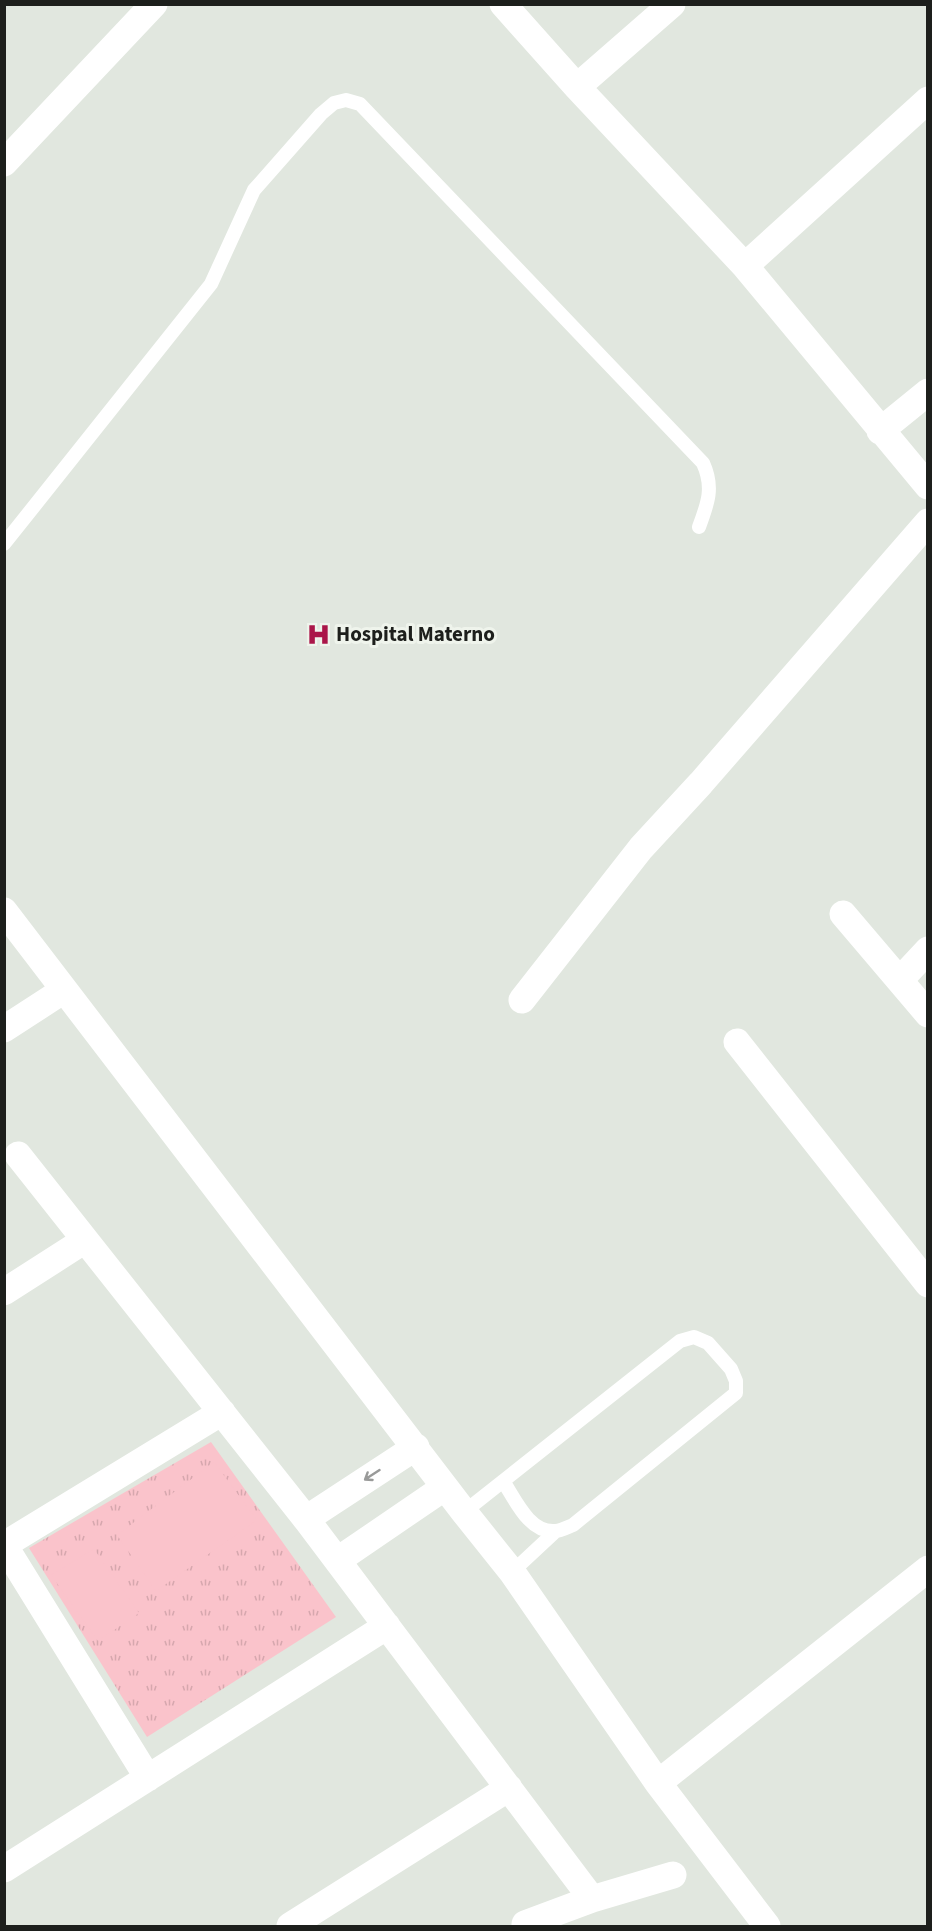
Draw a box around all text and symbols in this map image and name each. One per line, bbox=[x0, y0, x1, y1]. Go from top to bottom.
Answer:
place label: Hospital Materno bbox=[336, 619, 495, 649]
hospital icon: Hospital Materno bbox=[305, 621, 331, 647]
one-way arrow bbox=[364, 1470, 381, 1482]

